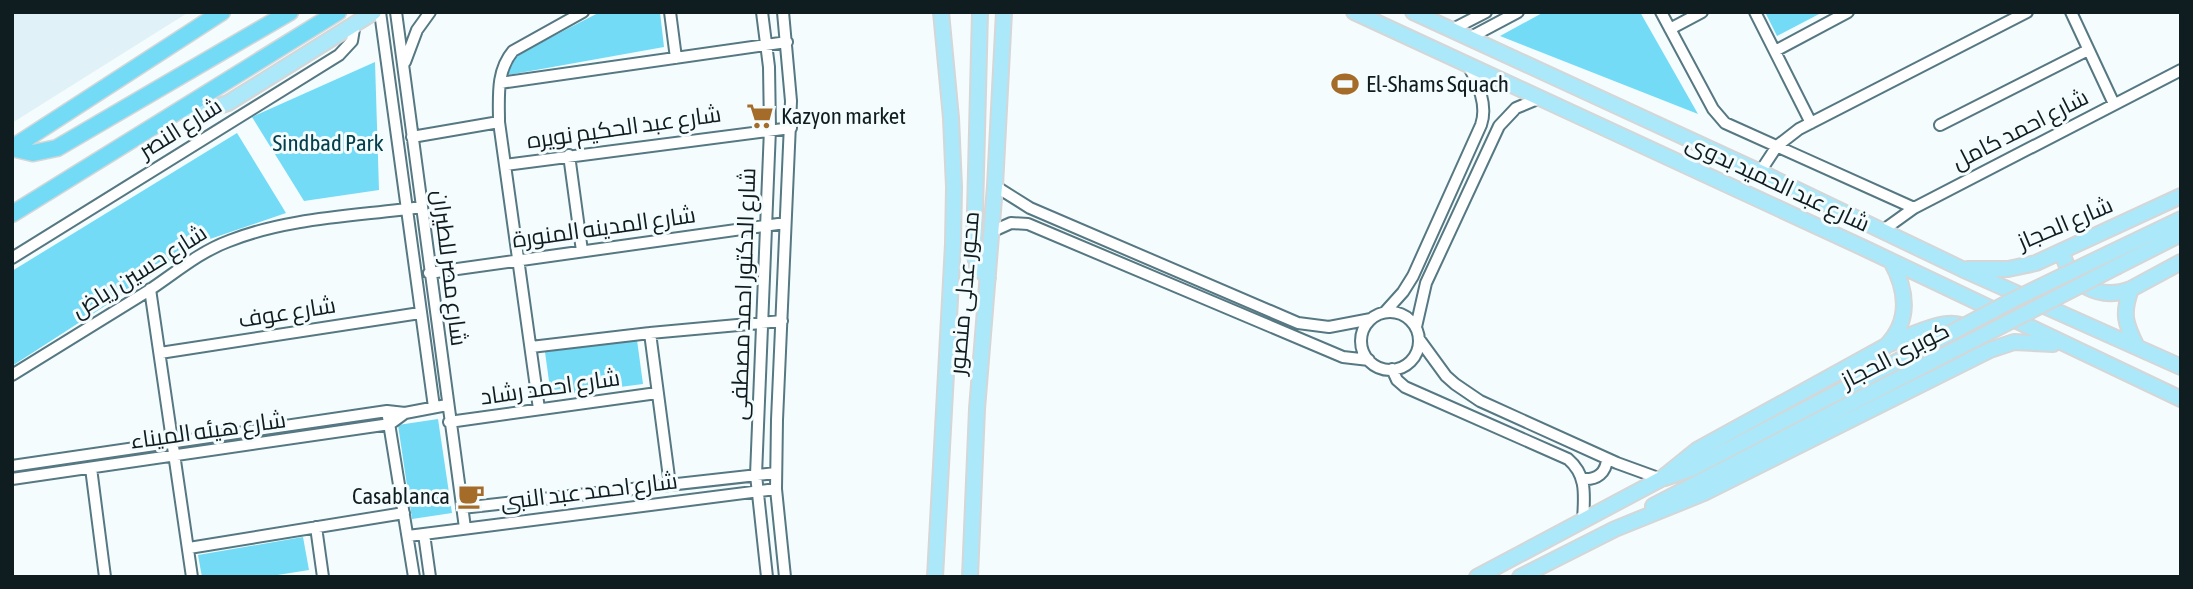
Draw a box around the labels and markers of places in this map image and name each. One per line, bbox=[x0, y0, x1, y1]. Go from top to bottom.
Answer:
sports icon: El-Shams Squach bbox=[1330, 69, 1360, 99]
place label: El-Shams Squach bbox=[1366, 71, 1509, 97]
supermarket icon: Kazyon market bbox=[745, 101, 775, 131]
place label: Kazyon market bbox=[781, 103, 906, 129]
cafe icon: Casablanca bbox=[456, 481, 486, 511]
place label: Casablanca bbox=[352, 483, 450, 509]

